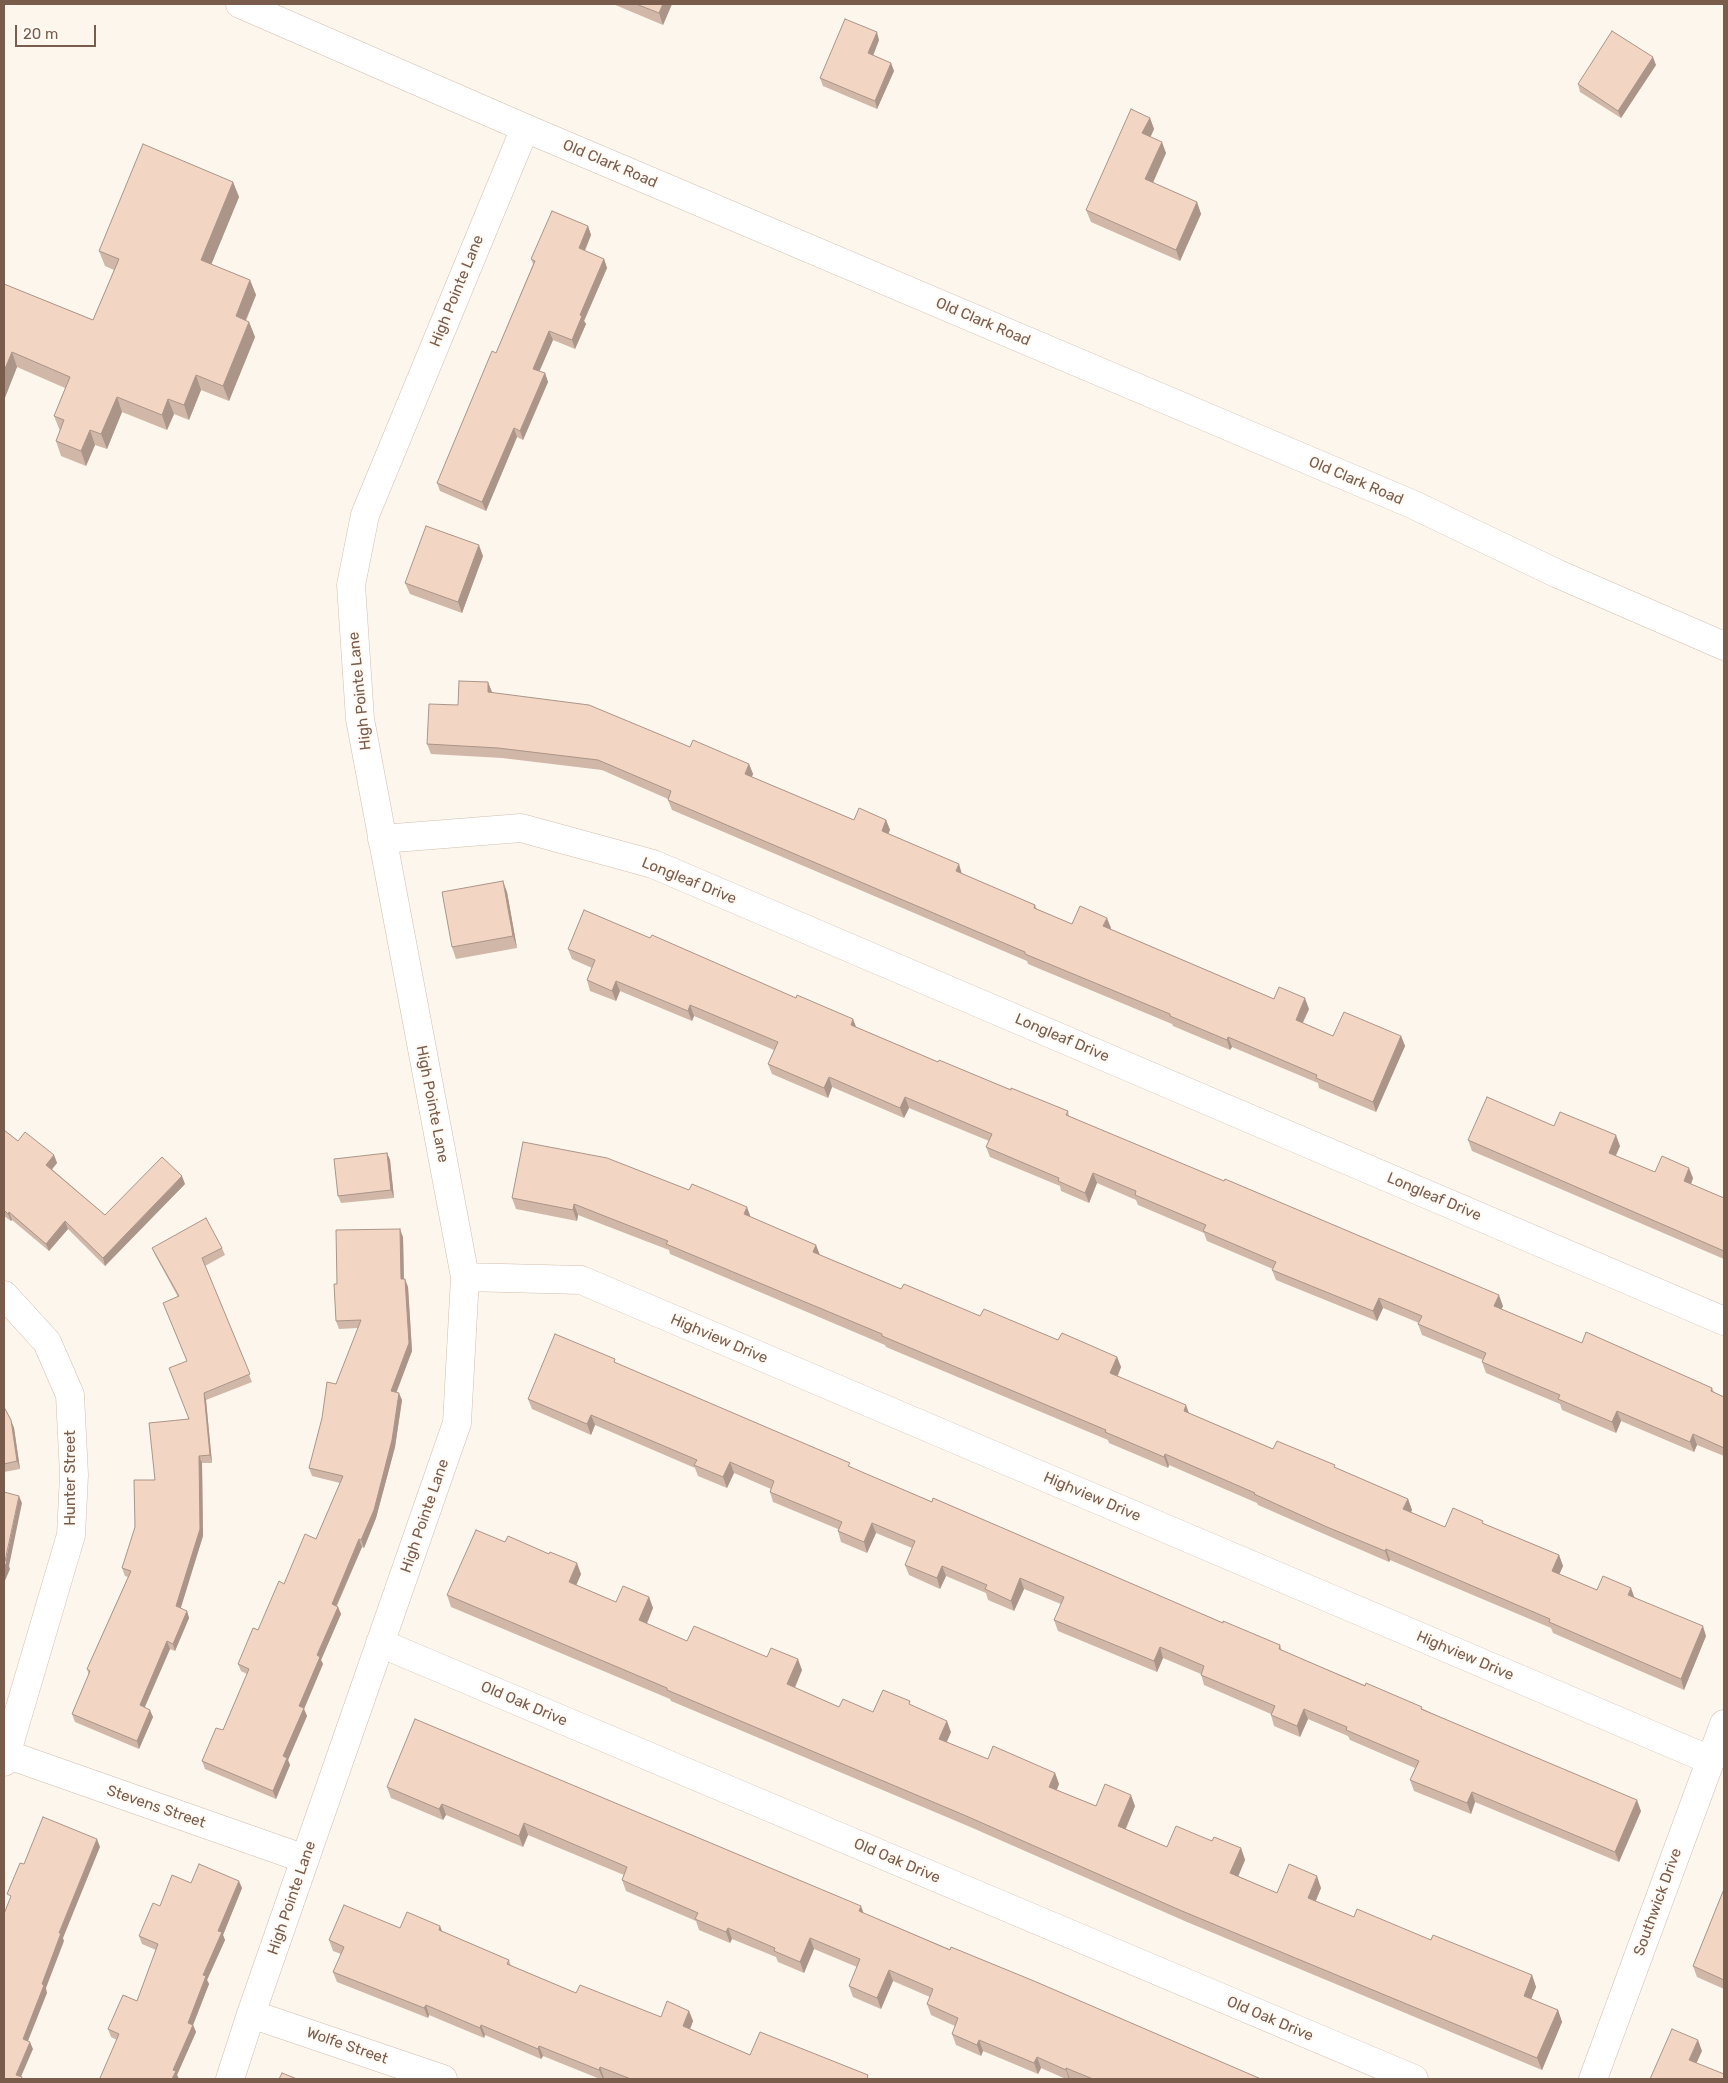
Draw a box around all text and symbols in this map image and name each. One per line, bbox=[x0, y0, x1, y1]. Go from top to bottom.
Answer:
scale bar bbox=[18, 15, 99, 47]
text: 20 m bbox=[23, 25, 58, 43]
street label: Old Clark Road bbox=[560, 136, 660, 192]
street label: High Pointe Lane bbox=[426, 232, 488, 350]
street label: Old Clark Road bbox=[933, 294, 1033, 350]
street label: Old Clark Road bbox=[1306, 453, 1406, 509]
street label: High Pointe Lane bbox=[345, 631, 375, 751]
street label: Longleaf Drive bbox=[639, 854, 739, 908]
street label: Longleaf Drive bbox=[1012, 1010, 1112, 1066]
street label: High Pointe Lane bbox=[412, 1044, 452, 1164]
street label: Longleaf Drive bbox=[1384, 1169, 1484, 1225]
street label: Highview Drive bbox=[668, 1310, 770, 1368]
street label: Hunter Street bbox=[62, 1430, 80, 1526]
street label: High Pointe Lane bbox=[397, 1457, 453, 1575]
street label: Highview Drive bbox=[1041, 1468, 1143, 1526]
street label: Highview Drive bbox=[1414, 1627, 1516, 1685]
street label: Old Oak Drive bbox=[478, 1678, 570, 1730]
street label: Stevens Street bbox=[104, 1782, 208, 1832]
street label: Old Oak Drive bbox=[851, 1835, 943, 1887]
street label: High Pointe Lane bbox=[264, 1839, 320, 1957]
street label: Southwick Drive bbox=[1630, 1846, 1686, 1958]
street label: Old Oak Drive bbox=[1224, 1993, 1316, 2045]
street label: Wolfe Street bbox=[304, 2024, 390, 2068]

